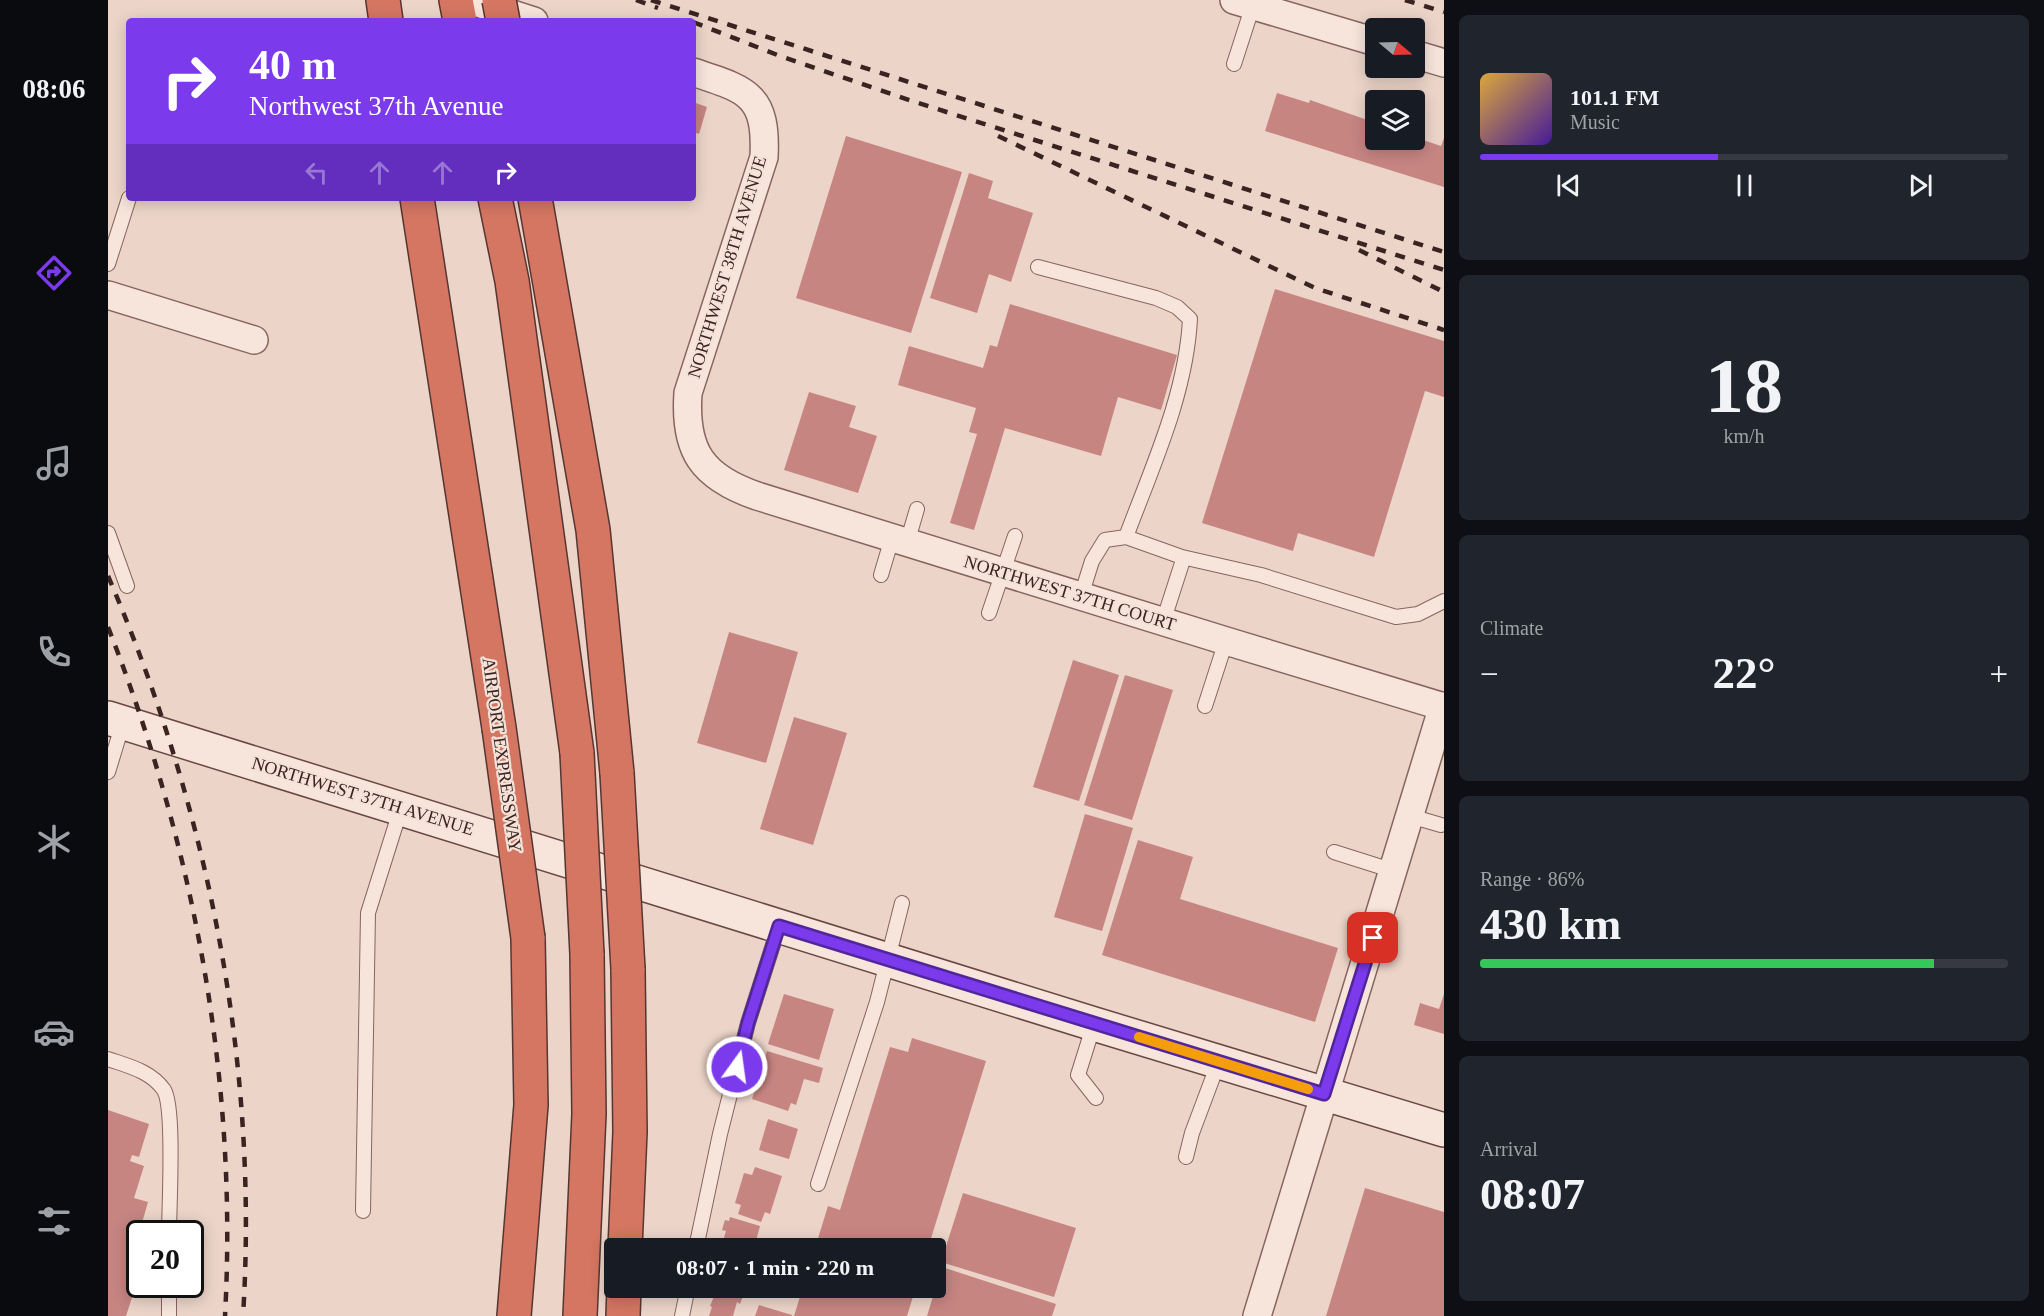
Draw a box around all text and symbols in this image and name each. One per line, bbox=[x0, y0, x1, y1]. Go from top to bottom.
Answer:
north arrow bbox=[1365, 18, 1425, 78]
map controls bbox=[1365, 18, 1425, 150]
icon: right bbox=[150, 42, 228, 120]
text: 40 m bbox=[249, 42, 337, 88]
text: 08:06 bbox=[23, 74, 86, 104]
text: 101.1 FM bbox=[1570, 85, 1659, 110]
button: layers bbox=[1365, 90, 1425, 150]
text: Northwest 37th Avenue bbox=[249, 91, 503, 121]
text: Music bbox=[1570, 111, 1620, 133]
street label: NORTHWEST 38TH AVENUE bbox=[684, 153, 770, 380]
icon: left bbox=[300, 156, 333, 189]
icon: ahead bbox=[363, 156, 396, 189]
icon: ahead bbox=[426, 156, 459, 189]
icon: right bbox=[489, 156, 522, 189]
icon: previous bbox=[1552, 169, 1585, 202]
icon: pause bbox=[1728, 169, 1761, 202]
icon: next bbox=[1904, 169, 1937, 202]
icon: directions bbox=[33, 252, 75, 294]
text: 18 bbox=[1705, 342, 1783, 429]
text: km/h bbox=[1723, 425, 1765, 447]
icon: music bbox=[33, 442, 75, 484]
street label: NORTHWEST 37TH COURT bbox=[962, 551, 1178, 635]
text: Climate bbox=[1480, 617, 1543, 639]
icon: phone bbox=[33, 631, 75, 673]
text: 22° bbox=[1713, 648, 1776, 698]
street label: AIRPORT EXPRESSWAY bbox=[478, 656, 526, 854]
text: − bbox=[1480, 656, 1499, 692]
text: + bbox=[1989, 656, 2008, 692]
street label: NORTHWEST 37TH AVENUE bbox=[250, 753, 477, 839]
icon: climate bbox=[33, 821, 75, 863]
text: Range · 86% bbox=[1480, 868, 1584, 890]
text: 430 km bbox=[1480, 899, 1621, 949]
pin bbox=[1347, 912, 1398, 963]
icon: arrive bbox=[1356, 921, 1389, 954]
icon: car bbox=[33, 1011, 75, 1053]
position arrow bbox=[705, 1035, 769, 1099]
text: Arrival bbox=[1480, 1138, 1538, 1160]
text: 08:07 bbox=[1480, 1169, 1585, 1219]
icon: filters bbox=[33, 1200, 75, 1242]
speed limit sign: 20 bbox=[126, 1220, 204, 1298]
text: 08:07 · 1 min · 220 m bbox=[676, 1255, 874, 1280]

